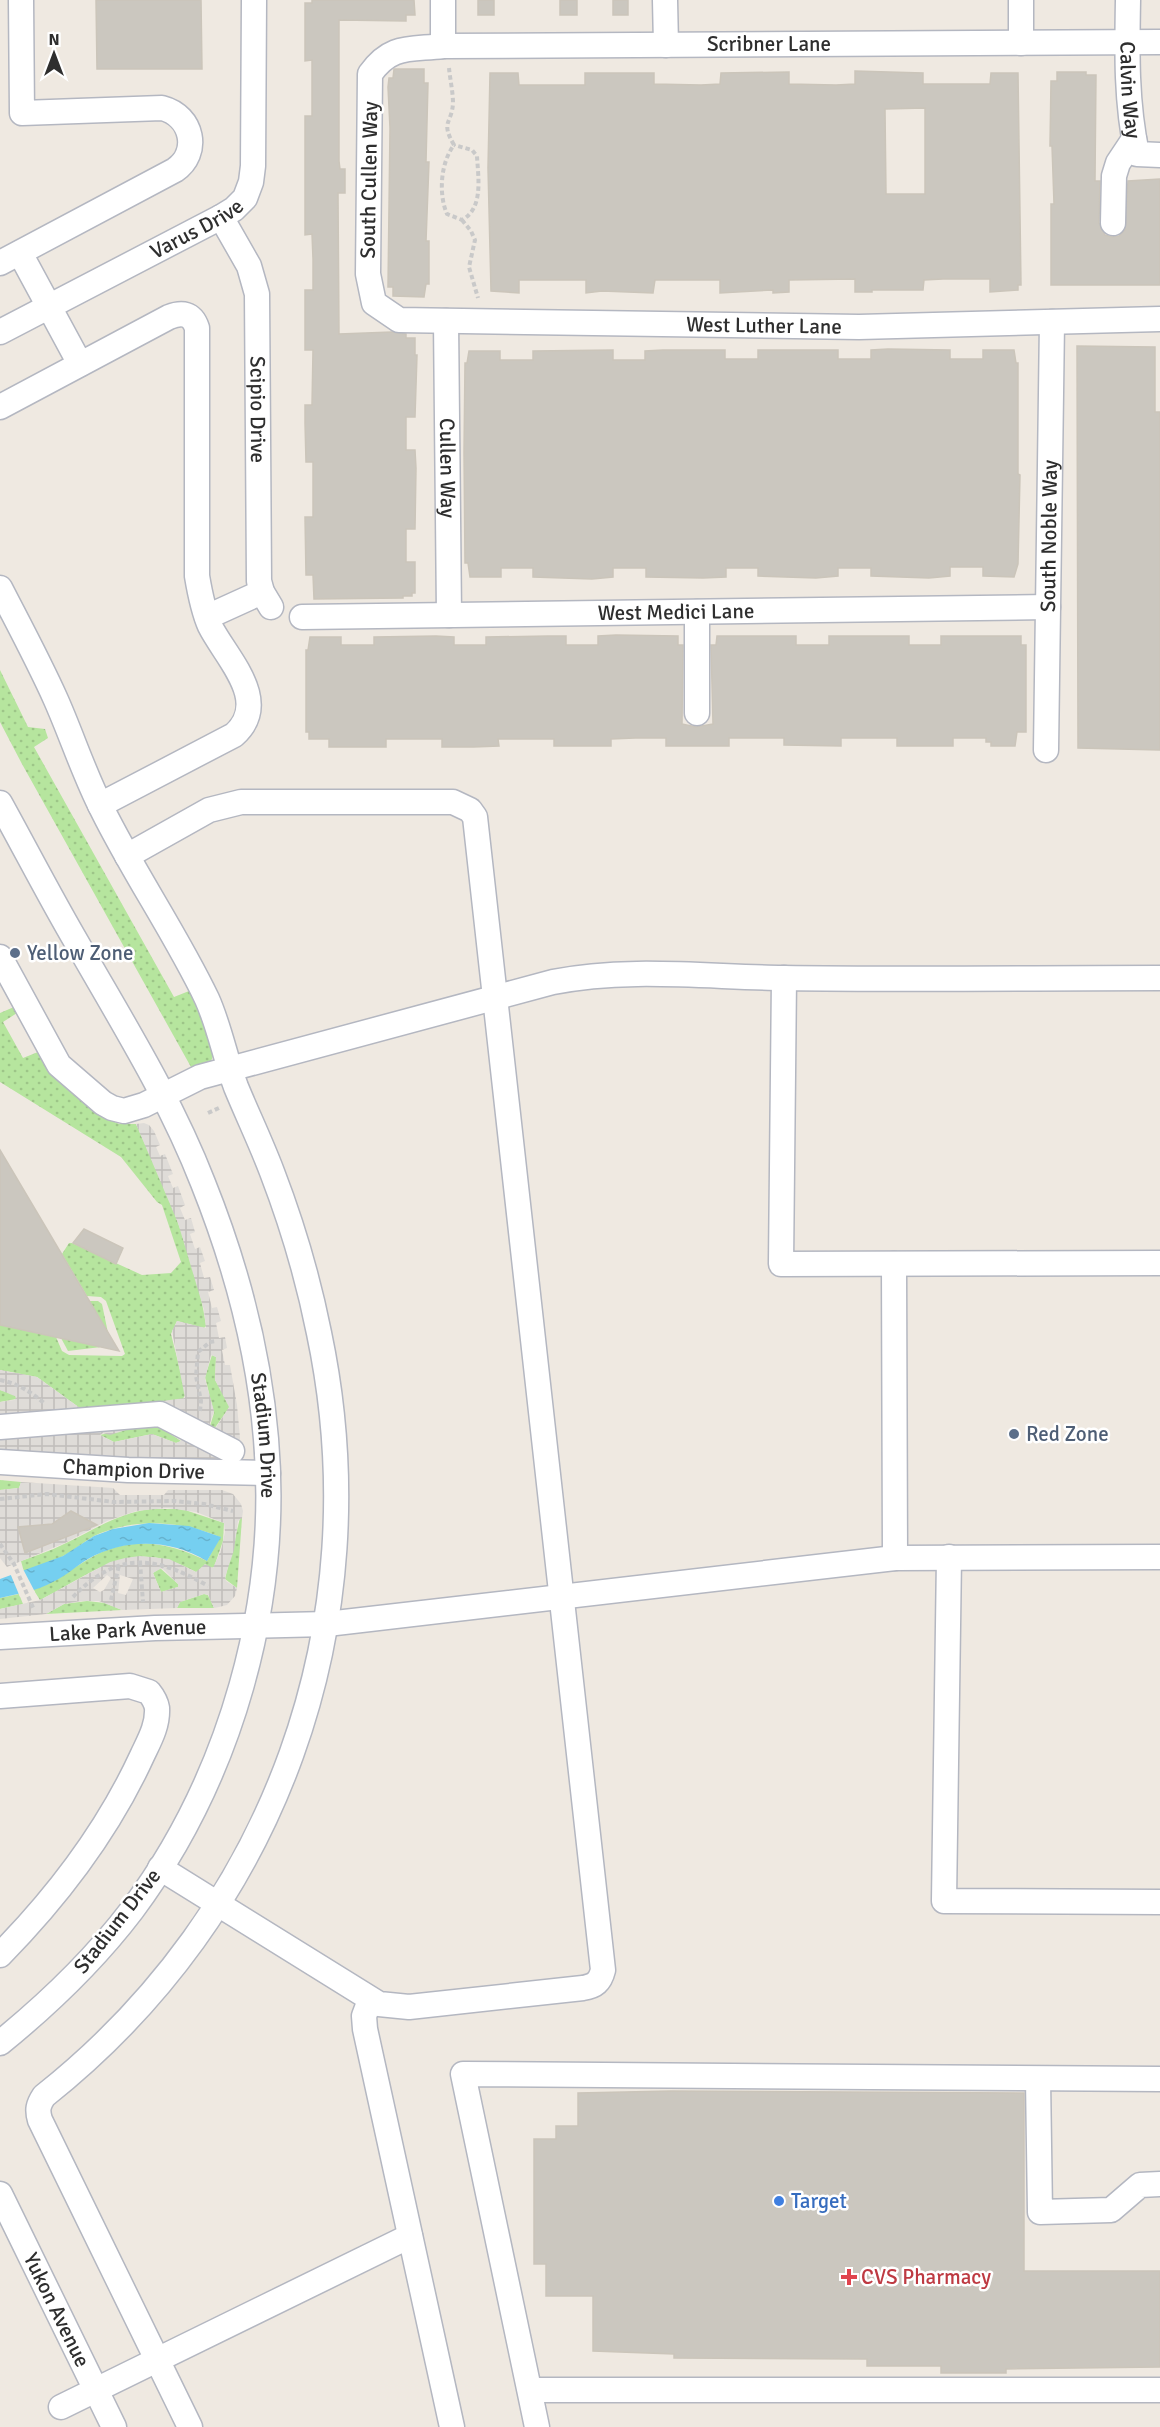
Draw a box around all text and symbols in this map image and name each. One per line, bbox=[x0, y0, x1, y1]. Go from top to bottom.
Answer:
north arrow bbox=[24, 24, 84, 84]
text: N bbox=[48, 30, 60, 50]
street label: Scribner Lane bbox=[707, 31, 831, 57]
street label: Calvin Way bbox=[1114, 41, 1147, 141]
street label: South Cullen Way bbox=[355, 101, 383, 259]
street label: Varus Drive bbox=[146, 194, 249, 265]
street label: West Luther Lane bbox=[686, 311, 842, 340]
street label: Scipio Drive bbox=[244, 356, 271, 463]
street label: Cullen Way bbox=[434, 418, 461, 518]
street label: South Noble Way bbox=[1035, 460, 1063, 612]
street label: West Medici Lane bbox=[597, 598, 755, 626]
place label: Yellow Zone bbox=[27, 940, 133, 966]
marker: Yellow Zone bbox=[8, 946, 22, 960]
street label: Stadium Drive bbox=[245, 1371, 281, 1498]
place label: Red Zone bbox=[1026, 1421, 1109, 1447]
marker: Red Zone bbox=[1007, 1427, 1021, 1441]
street label: Champion Drive bbox=[62, 1453, 205, 1485]
street label: Lake Park Avenue bbox=[48, 1614, 207, 1647]
street label: Stadium Drive bbox=[68, 1863, 166, 1979]
place label: Target bbox=[791, 2188, 847, 2214]
marker: Target bbox=[772, 2194, 786, 2208]
street label: Yukon Avenue bbox=[18, 2248, 96, 2371]
place label: CVS Pharmacy bbox=[861, 2264, 991, 2290]
marker: CVS Pharmacy bbox=[842, 2270, 856, 2284]

